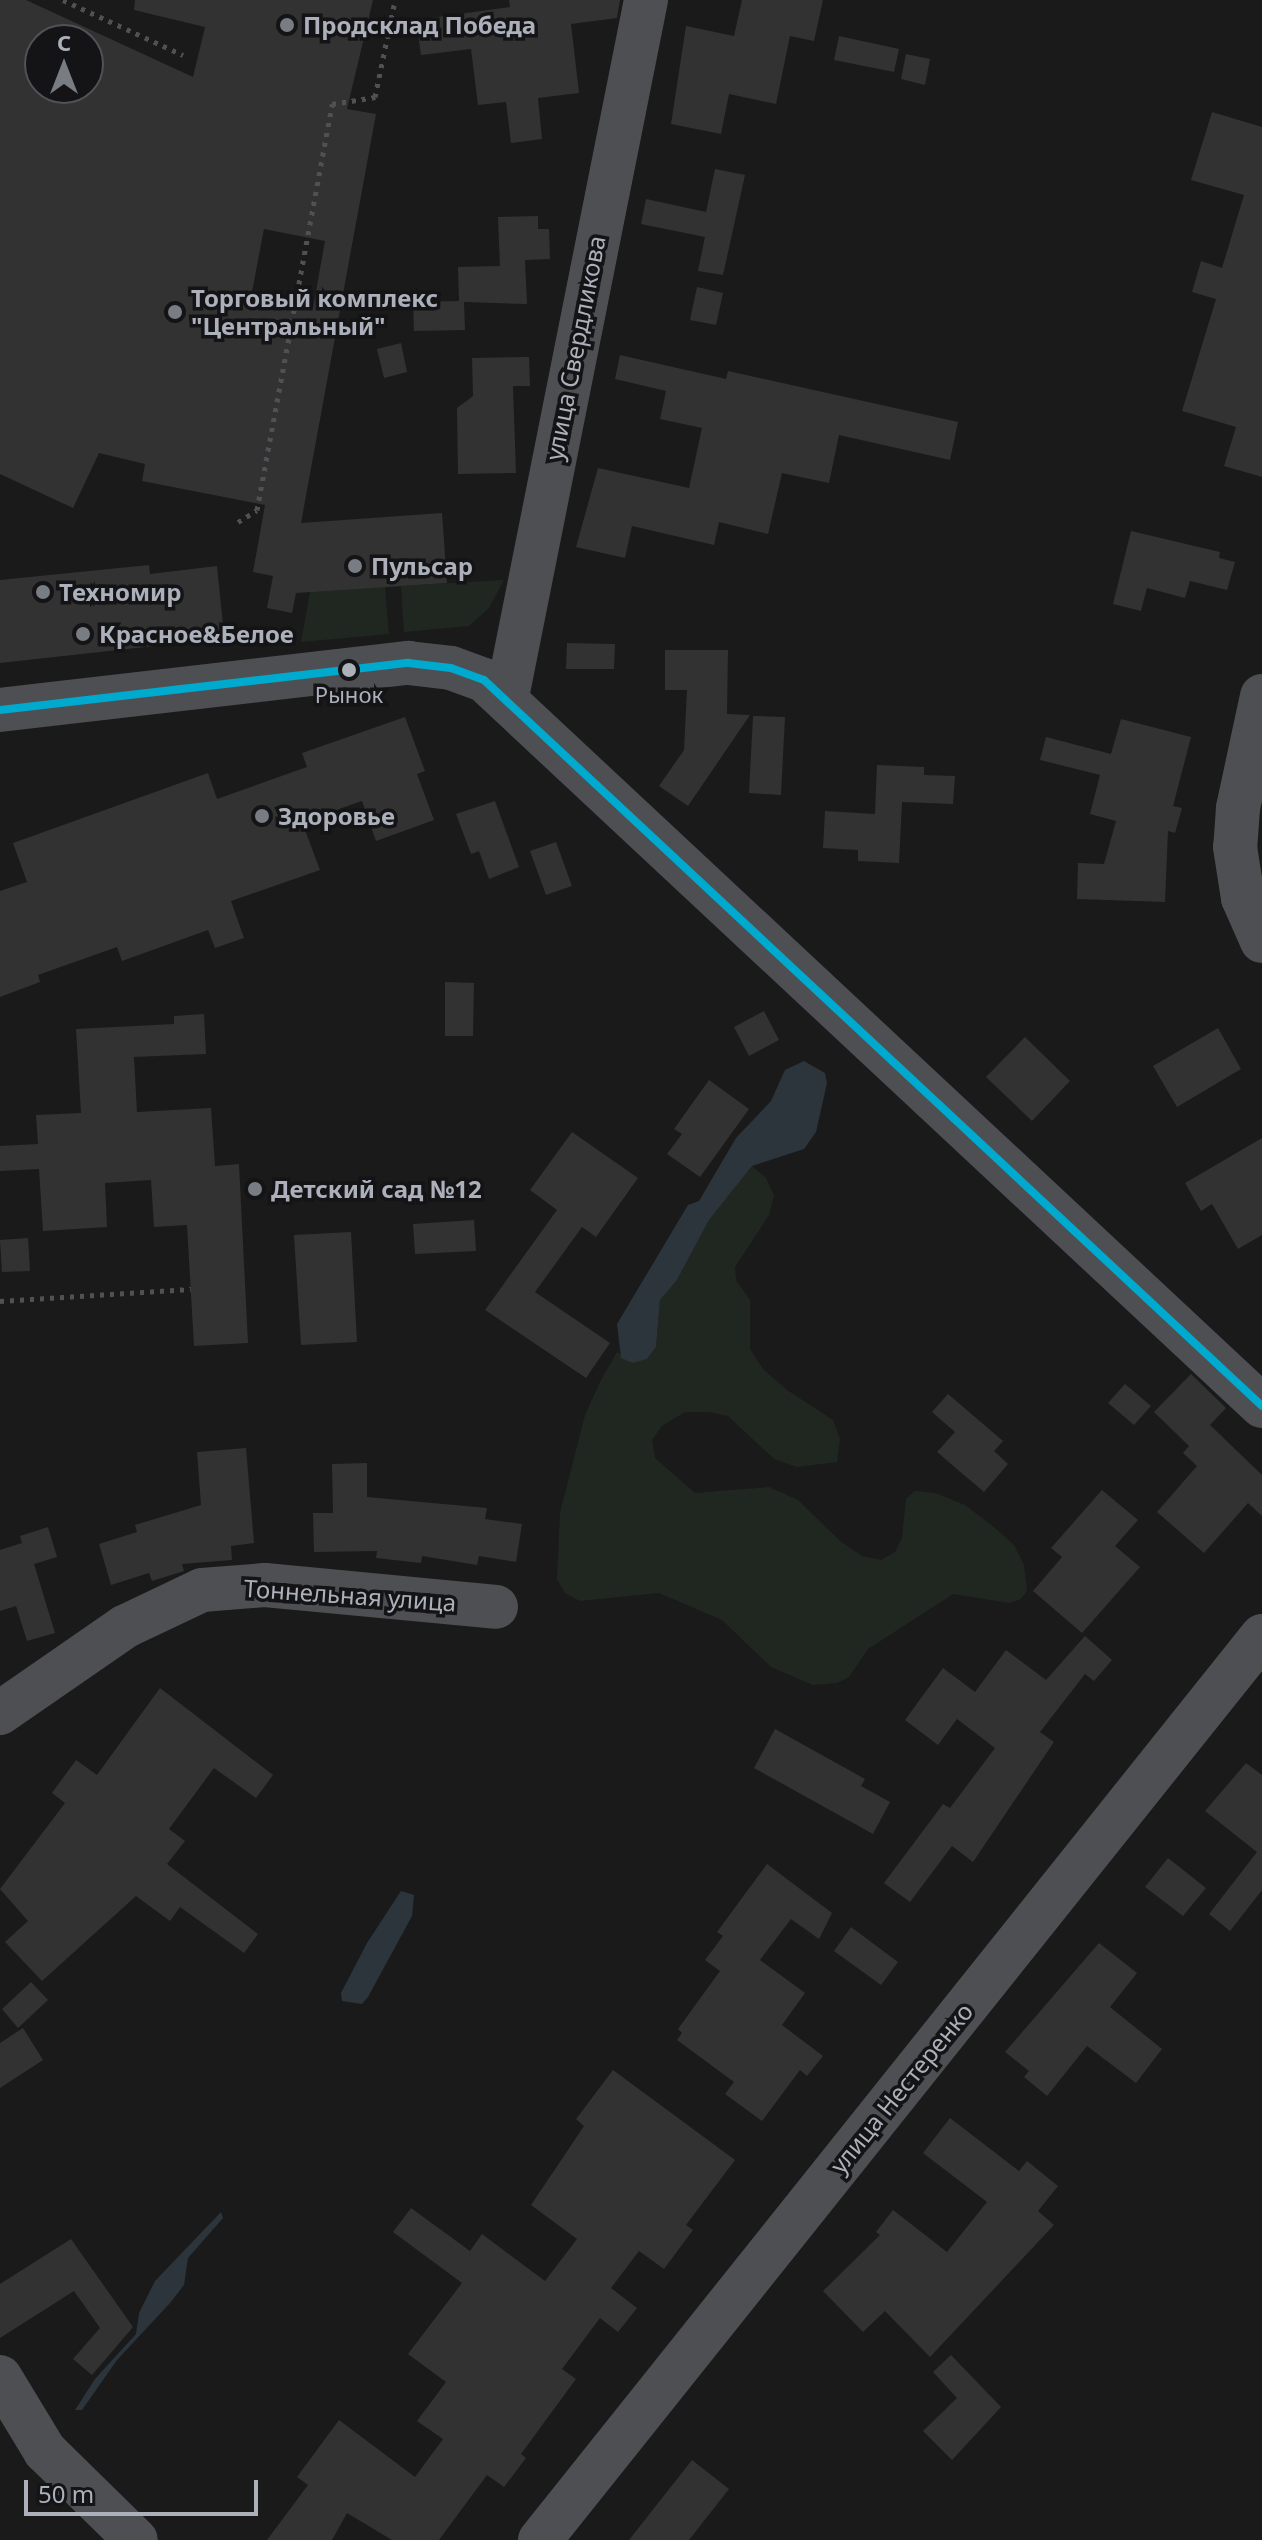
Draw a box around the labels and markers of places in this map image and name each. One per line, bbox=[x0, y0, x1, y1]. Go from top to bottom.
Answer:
place label: Продсклад Победа bbox=[303, 11, 536, 39]
marker: Продсклад Победа bbox=[278, 16, 296, 34]
place label: Торговый комплекс "Центральный" bbox=[191, 284, 438, 340]
marker: Торговый комплекс "Центральный" bbox=[166, 303, 184, 321]
place label: Пульсар bbox=[371, 552, 473, 580]
marker: Пульсар bbox=[346, 557, 364, 575]
place label: Техномир bbox=[59, 578, 181, 606]
marker: Техномир bbox=[34, 583, 52, 601]
place label: Красное&Белое bbox=[99, 620, 294, 648]
marker: Красное&Белое bbox=[74, 625, 92, 643]
marker: Рынок bbox=[341, 662, 357, 678]
place label: Рынок bbox=[315, 682, 383, 708]
place label: Здоровье bbox=[278, 802, 395, 830]
marker: Здоровье bbox=[253, 807, 271, 825]
place label: Детский сад №12 bbox=[271, 1175, 482, 1203]
marker: Детский сад №12 bbox=[246, 1180, 264, 1198]

